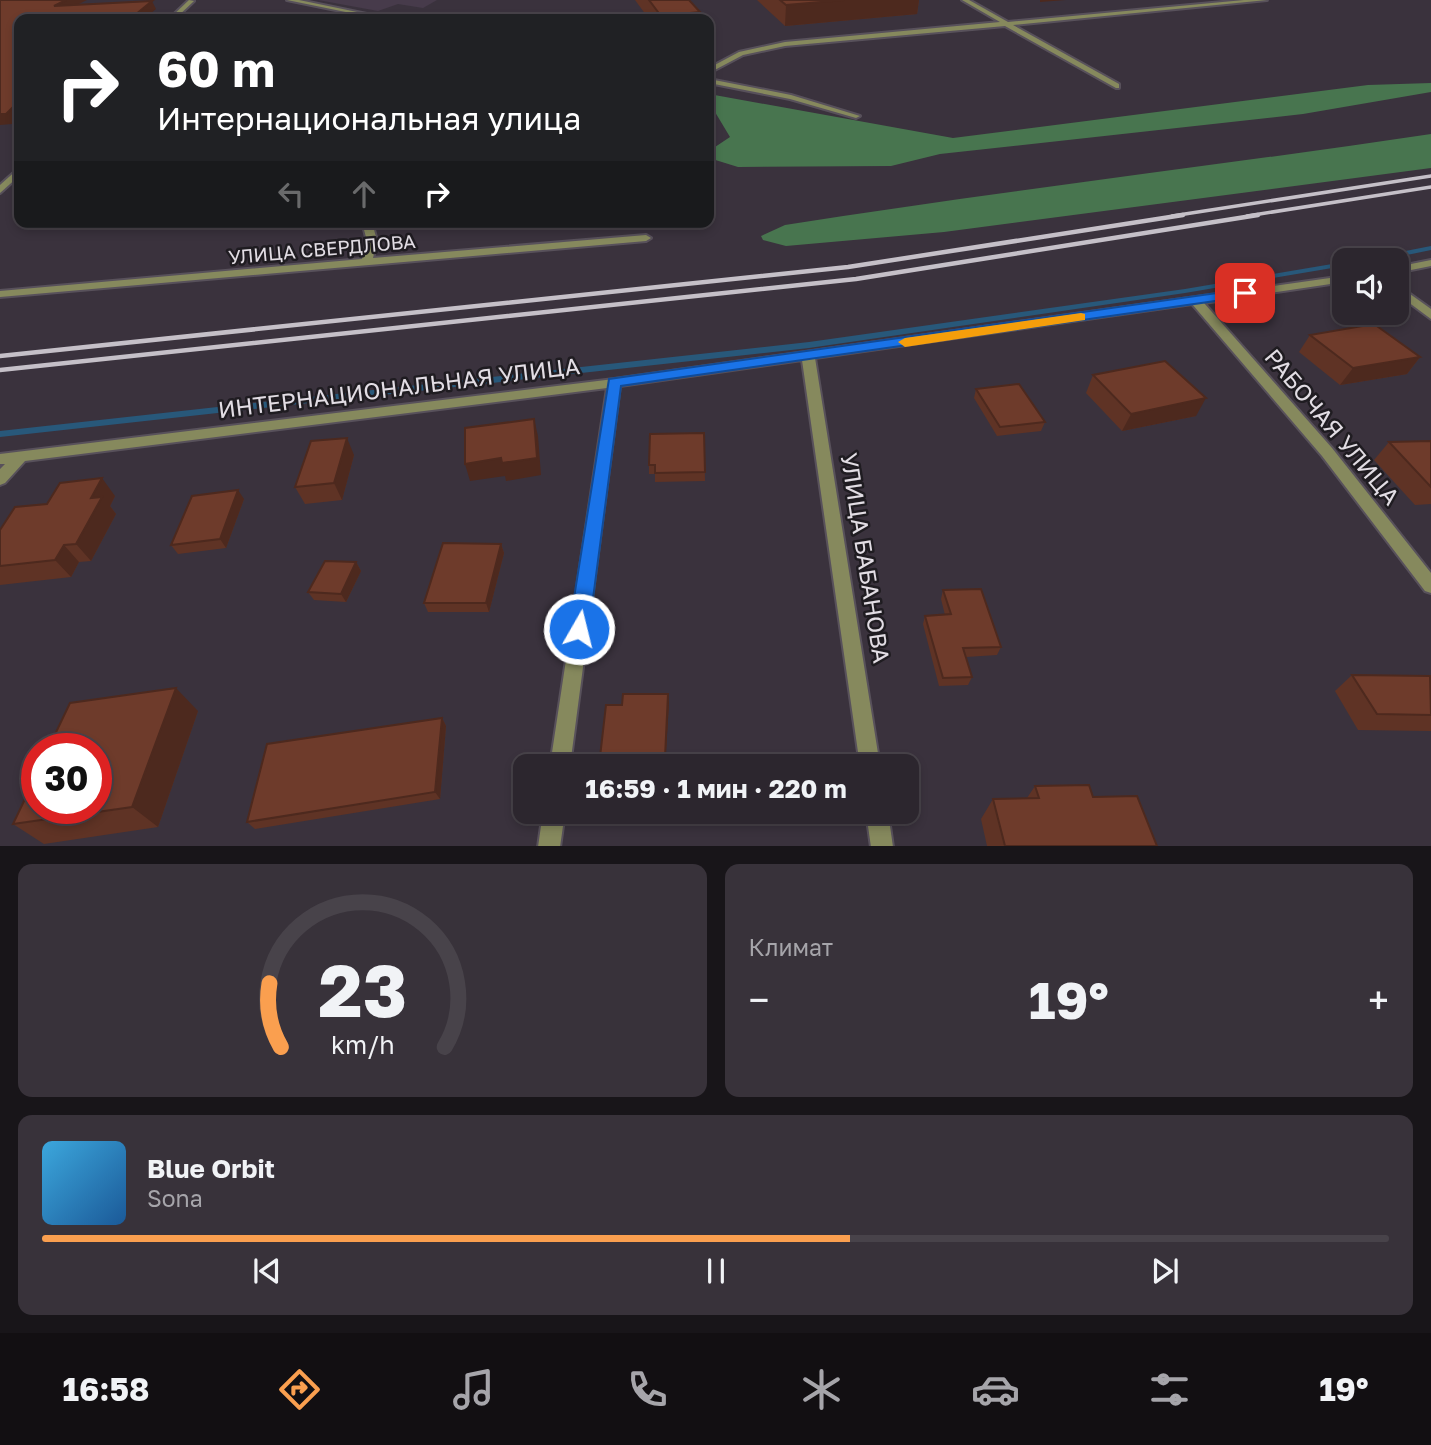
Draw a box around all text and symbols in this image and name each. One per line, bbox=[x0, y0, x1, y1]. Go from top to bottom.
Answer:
text: 60 m bbox=[157, 39, 275, 98]
icon: right bbox=[42, 42, 133, 133]
text: Интернациональная улица bbox=[157, 99, 581, 137]
icon: left bbox=[272, 175, 310, 213]
icon: ahead bbox=[345, 175, 383, 213]
icon: right bbox=[418, 175, 456, 213]
street label: УЛИЦА СВЕРДЛОВА bbox=[227, 229, 417, 268]
map controls bbox=[1332, 248, 1409, 325]
button: sound bbox=[1332, 248, 1409, 325]
pin bbox=[1215, 263, 1275, 323]
icon: arrive bbox=[1226, 274, 1264, 312]
street label: РАБОЧАЯ УЛИЦА bbox=[1259, 343, 1406, 510]
street label: ИНТЕРНАЦИОНАЛЬНАЯ УЛИЦА bbox=[216, 351, 581, 423]
street label: УЛИЦА БАБАНОВА bbox=[836, 451, 896, 665]
position arrow bbox=[542, 592, 616, 666]
speed limit sign: 30 bbox=[21, 733, 112, 824]
text: 16:59 · 1 мин · 220 m bbox=[585, 773, 847, 804]
text: Климат bbox=[749, 933, 833, 961]
text: 23 bbox=[318, 946, 407, 1033]
text: 19° bbox=[1029, 968, 1109, 1030]
text: − bbox=[749, 977, 769, 1022]
text: + bbox=[1368, 977, 1389, 1022]
text: km/h bbox=[330, 1028, 394, 1059]
text: Blue Orbit bbox=[147, 1153, 275, 1184]
text: Sona bbox=[147, 1184, 203, 1212]
icon: previous bbox=[248, 1252, 286, 1290]
icon: pause bbox=[697, 1252, 735, 1290]
icon: next bbox=[1146, 1252, 1184, 1290]
icon: directions bbox=[275, 1365, 324, 1414]
icon: music bbox=[449, 1365, 498, 1414]
icon: phone bbox=[623, 1365, 672, 1414]
icon: climate bbox=[797, 1365, 846, 1414]
icon: car bbox=[971, 1365, 1020, 1414]
icon: filters bbox=[1145, 1365, 1194, 1414]
text: 16:58 bbox=[63, 1370, 150, 1408]
text: 19° bbox=[1319, 1370, 1368, 1408]

